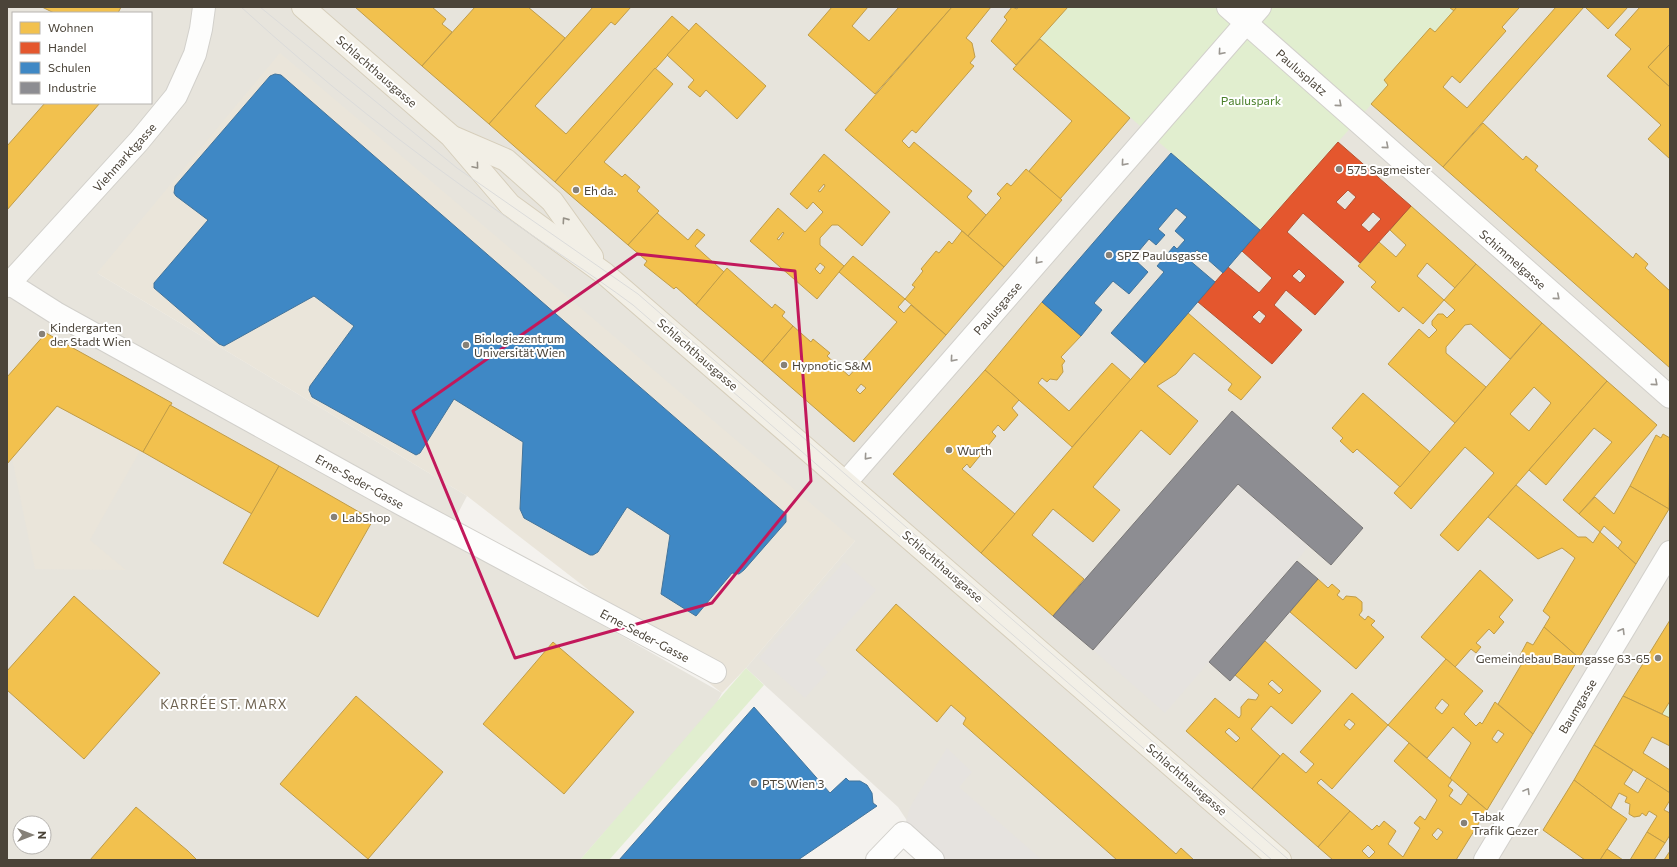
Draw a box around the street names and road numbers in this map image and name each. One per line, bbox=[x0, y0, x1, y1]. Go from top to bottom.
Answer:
street label: Schlachthausgasse bbox=[334, 32, 420, 110]
street label: Paulusplatz bbox=[1274, 46, 1330, 98]
street label: Viehmarktgasse bbox=[90, 120, 158, 194]
street label: Schimmelgasse bbox=[1477, 226, 1549, 292]
street label: Paulusgasse bbox=[970, 279, 1024, 337]
street label: Schlachthausgasse bbox=[655, 315, 741, 393]
street label: Erne-Seder-Gasse bbox=[313, 451, 407, 511]
street label: Schlachthausgasse bbox=[900, 527, 986, 605]
street label: Erne-Seder-Gasse bbox=[598, 606, 692, 664]
street label: Baumgasse bbox=[1555, 676, 1599, 736]
street label: Schlachthausgasse bbox=[1144, 740, 1230, 818]

